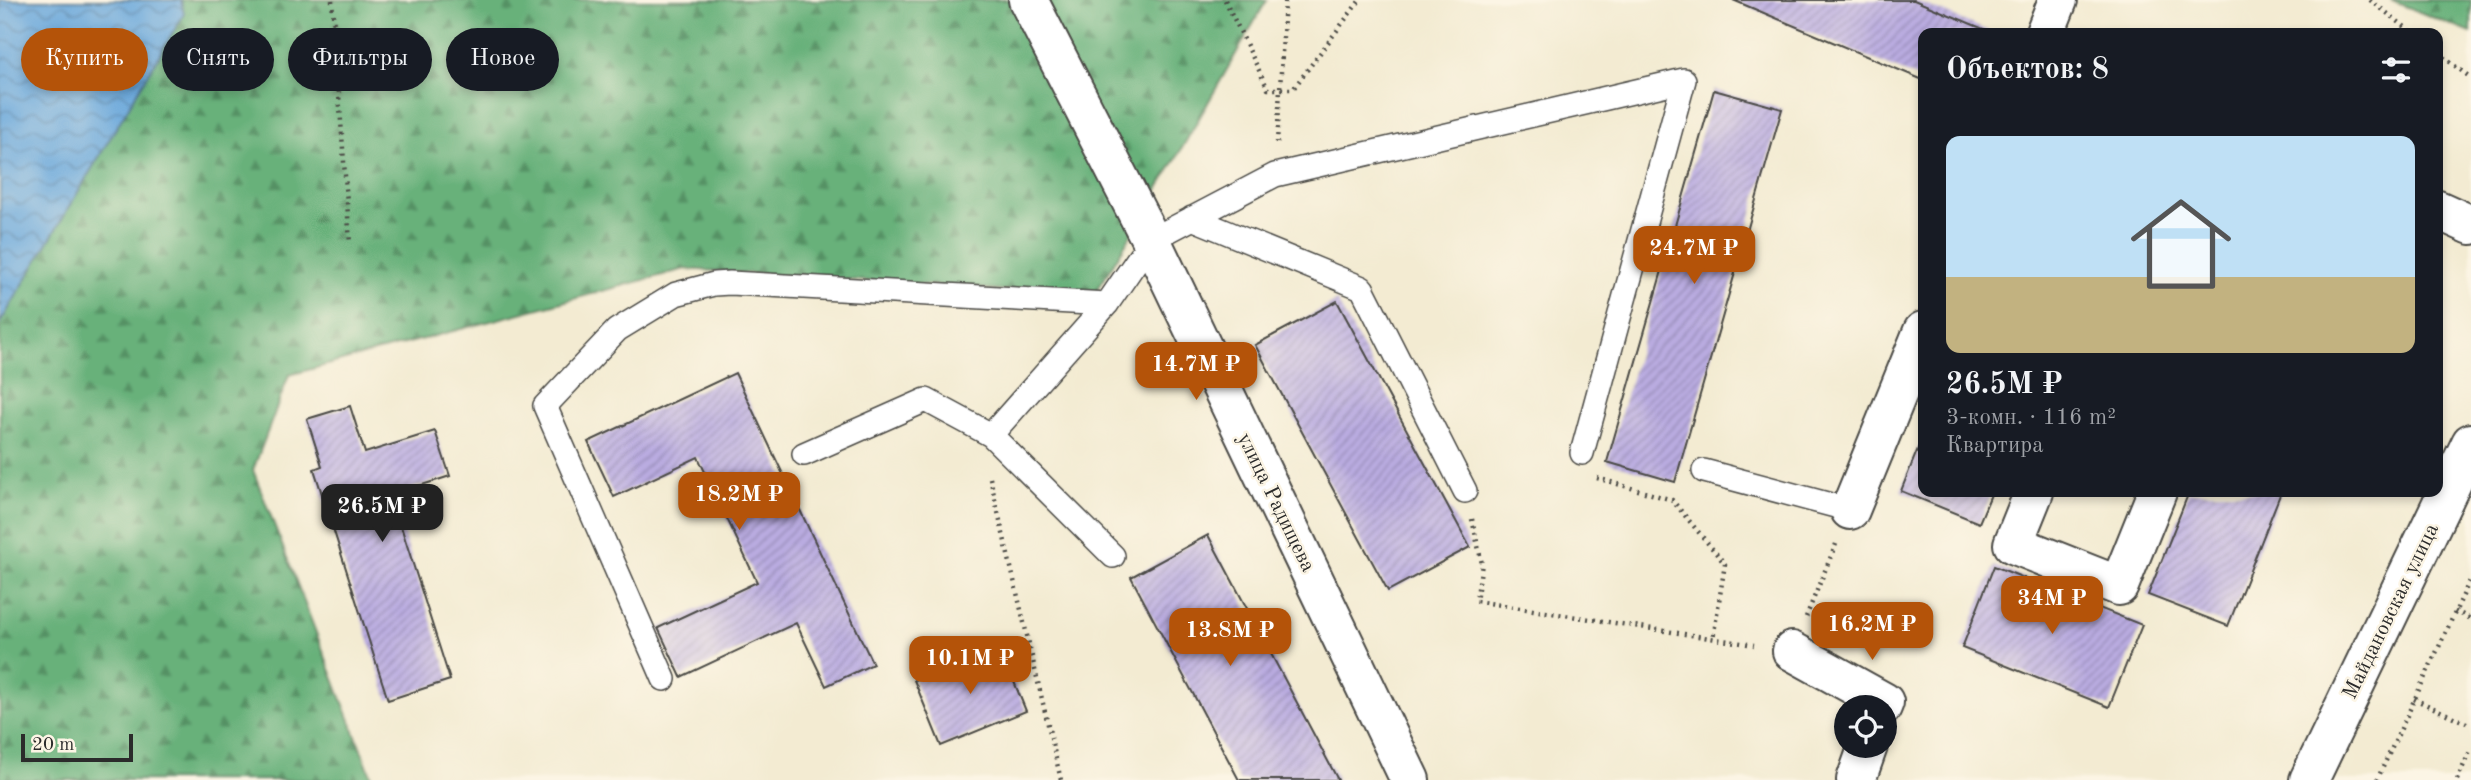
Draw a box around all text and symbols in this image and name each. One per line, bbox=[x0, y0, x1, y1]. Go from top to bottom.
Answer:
chip: Купить bbox=[21, 28, 148, 91]
chip: Снять bbox=[162, 28, 274, 91]
chip: Фильтры bbox=[288, 28, 432, 91]
chip: Новое bbox=[446, 28, 559, 91]
icon: filters bbox=[2377, 51, 2415, 89]
text: Объектов: 8 bbox=[1946, 55, 2109, 85]
icon: home bbox=[2118, 181, 2244, 307]
pin: 24.7M ₽ bbox=[1629, 226, 1759, 286]
text: 24.7M ₽ bbox=[1649, 237, 1739, 260]
pin: 14.7M ₽ bbox=[1131, 342, 1261, 402]
text: 14.7M ₽ bbox=[1151, 353, 1241, 376]
text: 26.5M ₽ bbox=[1946, 370, 2063, 400]
text: 3-комн. · 116 m² bbox=[1946, 406, 2116, 429]
street label: улица Радищева bbox=[1233, 430, 1318, 576]
text: Квартира bbox=[1946, 434, 2044, 457]
pin: 18.2M ₽ bbox=[674, 472, 804, 532]
text: 18.2M ₽ bbox=[694, 483, 784, 506]
pin: 26.5M ₽ bbox=[317, 484, 447, 544]
text: 26.5M ₽ bbox=[337, 495, 427, 518]
street label: Майдановская улица bbox=[2340, 521, 2443, 703]
pin: 34M ₽ bbox=[2003, 576, 2101, 636]
text: 34M ₽ bbox=[2017, 587, 2087, 610]
pin: 16.2M ₽ bbox=[1807, 602, 1937, 662]
pin: 13.8M ₽ bbox=[1165, 608, 1295, 668]
text: 16.2M ₽ bbox=[1827, 613, 1917, 636]
text: 13.8M ₽ bbox=[1185, 619, 1275, 642]
pin: 10.1M ₽ bbox=[905, 636, 1035, 696]
text: 10.1M ₽ bbox=[925, 647, 1015, 670]
map controls bbox=[1834, 695, 1897, 758]
button: locate bbox=[1834, 695, 1897, 758]
scale bar bbox=[21, 731, 133, 763]
text: 20 m bbox=[32, 736, 74, 755]

